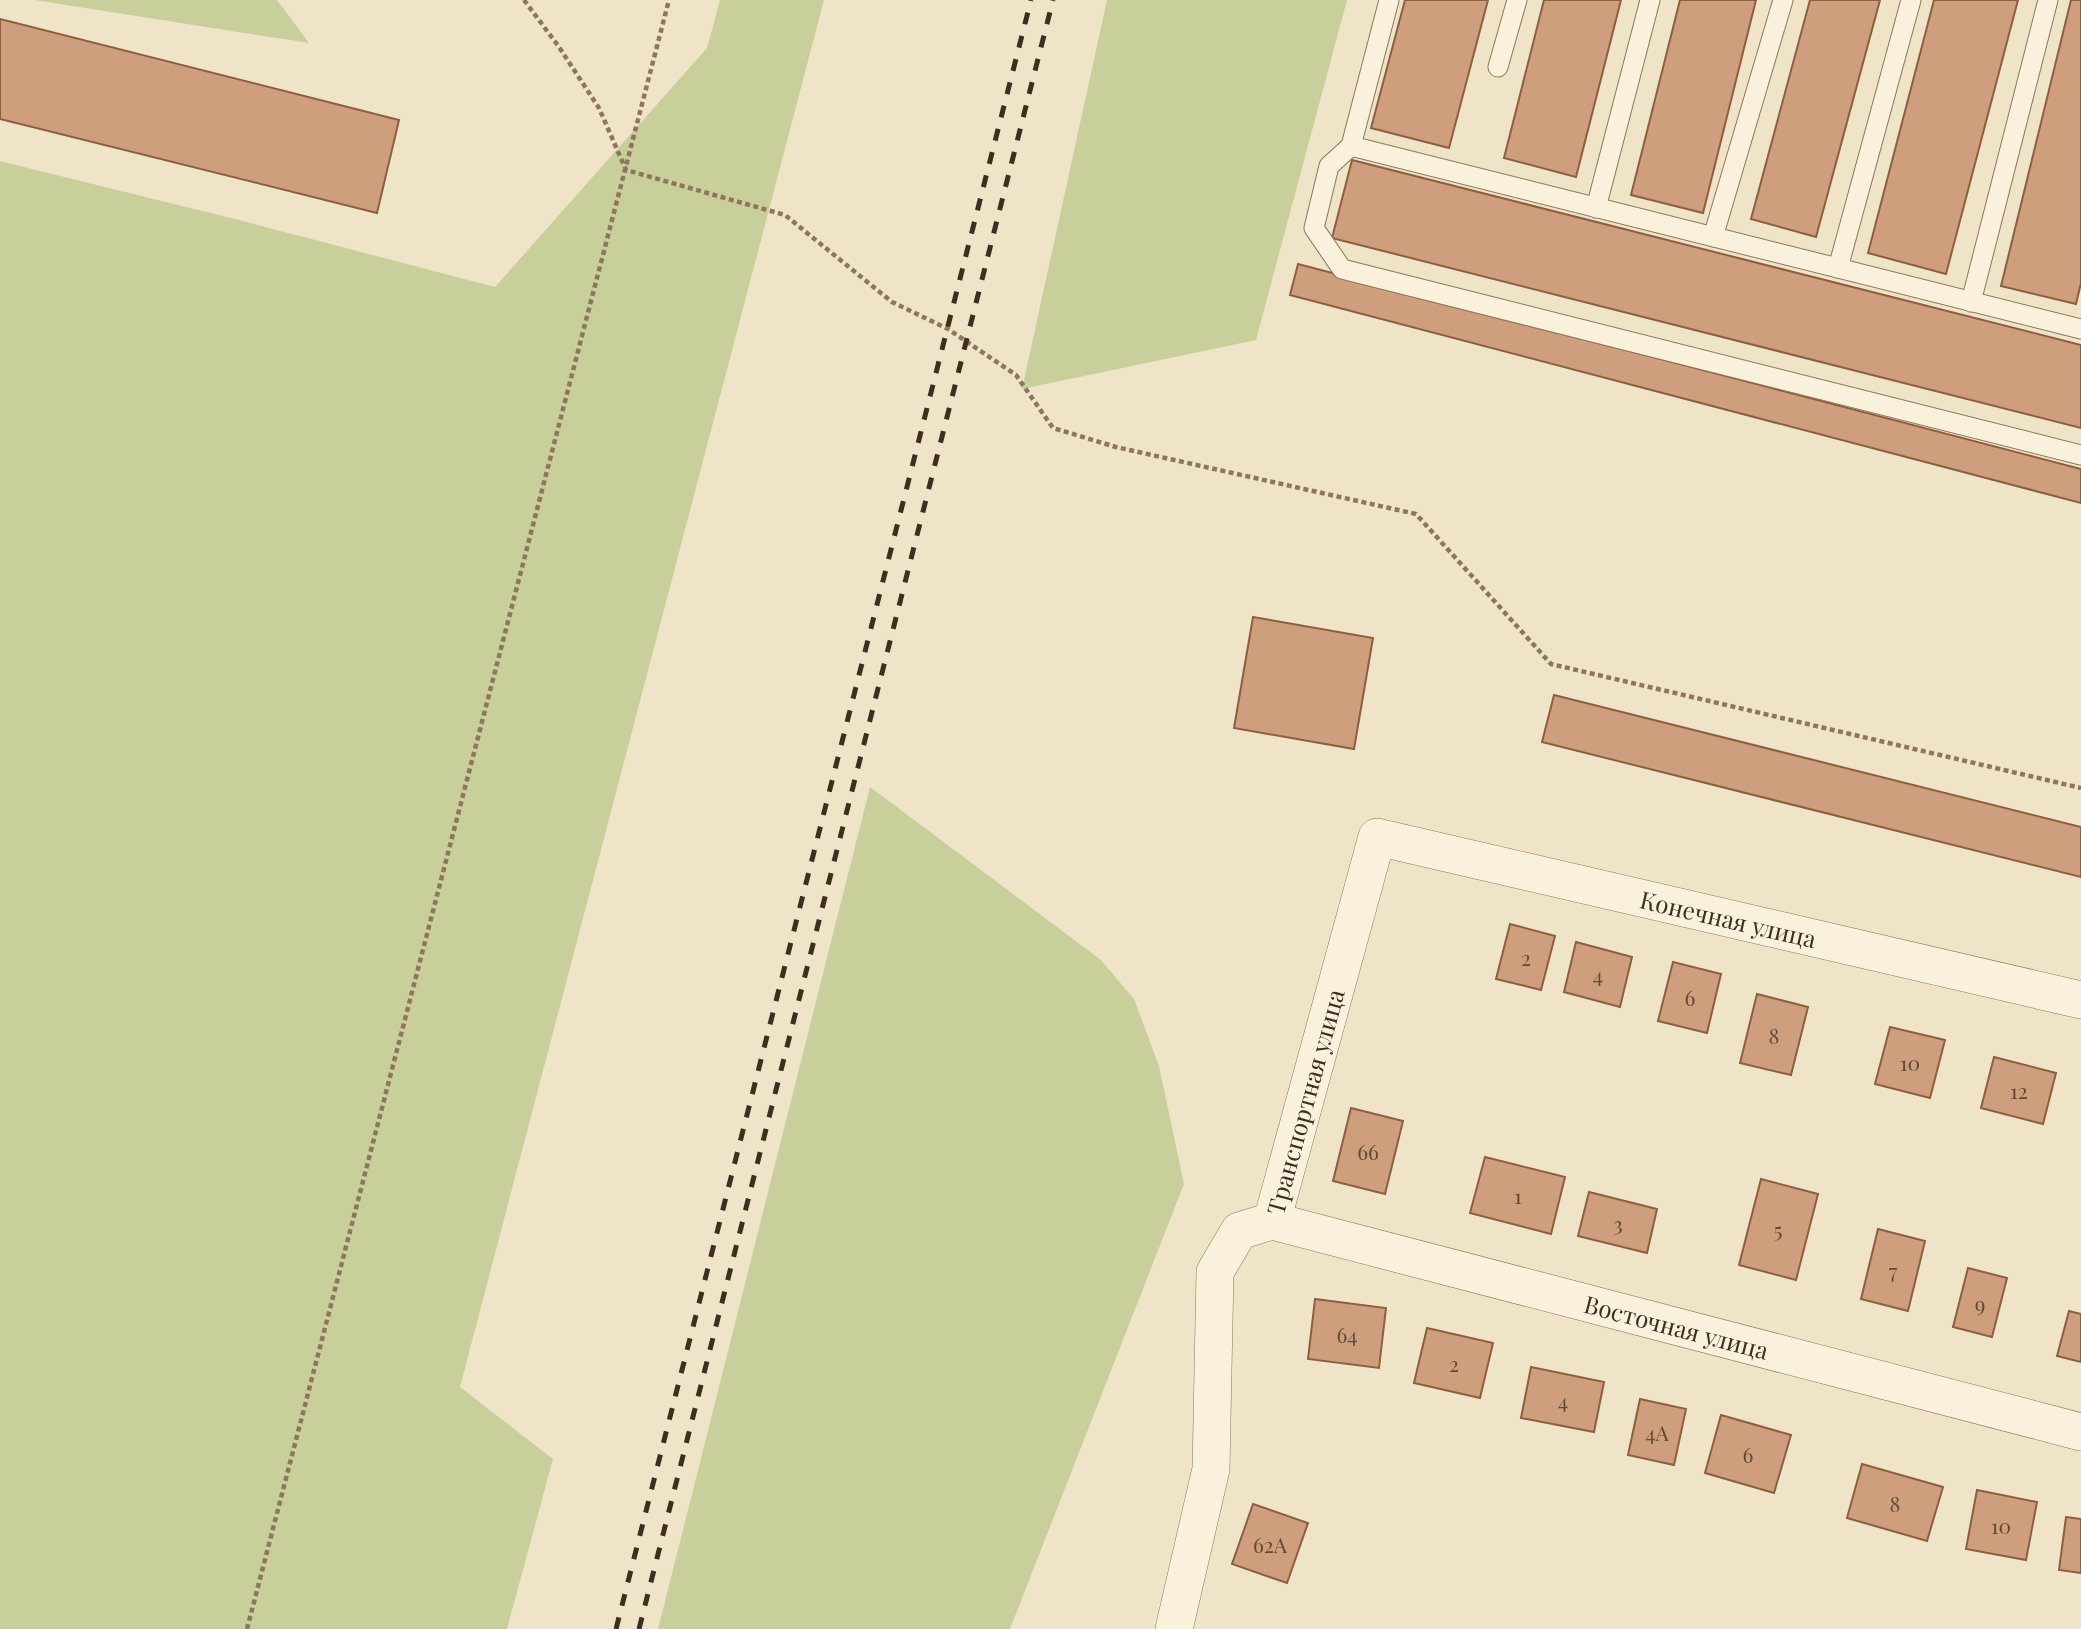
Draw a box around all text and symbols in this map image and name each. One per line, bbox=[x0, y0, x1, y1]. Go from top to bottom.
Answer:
street label: Конечная улица bbox=[1637, 882, 1820, 954]
house number: 2 bbox=[1521, 943, 1531, 971]
house number: 4 bbox=[1593, 960, 1603, 988]
house number: 6 bbox=[1685, 983, 1696, 1011]
street label: Транспортная улица bbox=[1259, 985, 1351, 1218]
house number: 8 bbox=[1769, 1021, 1779, 1049]
house number: 10 bbox=[1900, 1048, 1920, 1076]
house number: 12 bbox=[2010, 1076, 2028, 1104]
house number: 66 bbox=[1357, 1137, 1379, 1165]
house number: 1 bbox=[1514, 1181, 1522, 1209]
house number: 3 bbox=[1613, 1209, 1623, 1237]
house number: 5 bbox=[1774, 1215, 1782, 1243]
house number: 7 bbox=[1889, 1256, 1898, 1284]
street label: Восточная улица bbox=[1581, 1287, 1772, 1366]
house number: 9 bbox=[1975, 1289, 1985, 1317]
house number: 64 bbox=[1336, 1320, 1358, 1348]
house number: 2 bbox=[1449, 1349, 1459, 1377]
house number: 4 bbox=[1558, 1386, 1568, 1414]
house number: 4А bbox=[1645, 1418, 1670, 1446]
house number: 6 bbox=[1743, 1440, 1754, 1468]
house number: 8 bbox=[1890, 1489, 1900, 1517]
house number: 10 bbox=[1991, 1511, 2011, 1539]
house number: 62А bbox=[1253, 1530, 1288, 1558]

